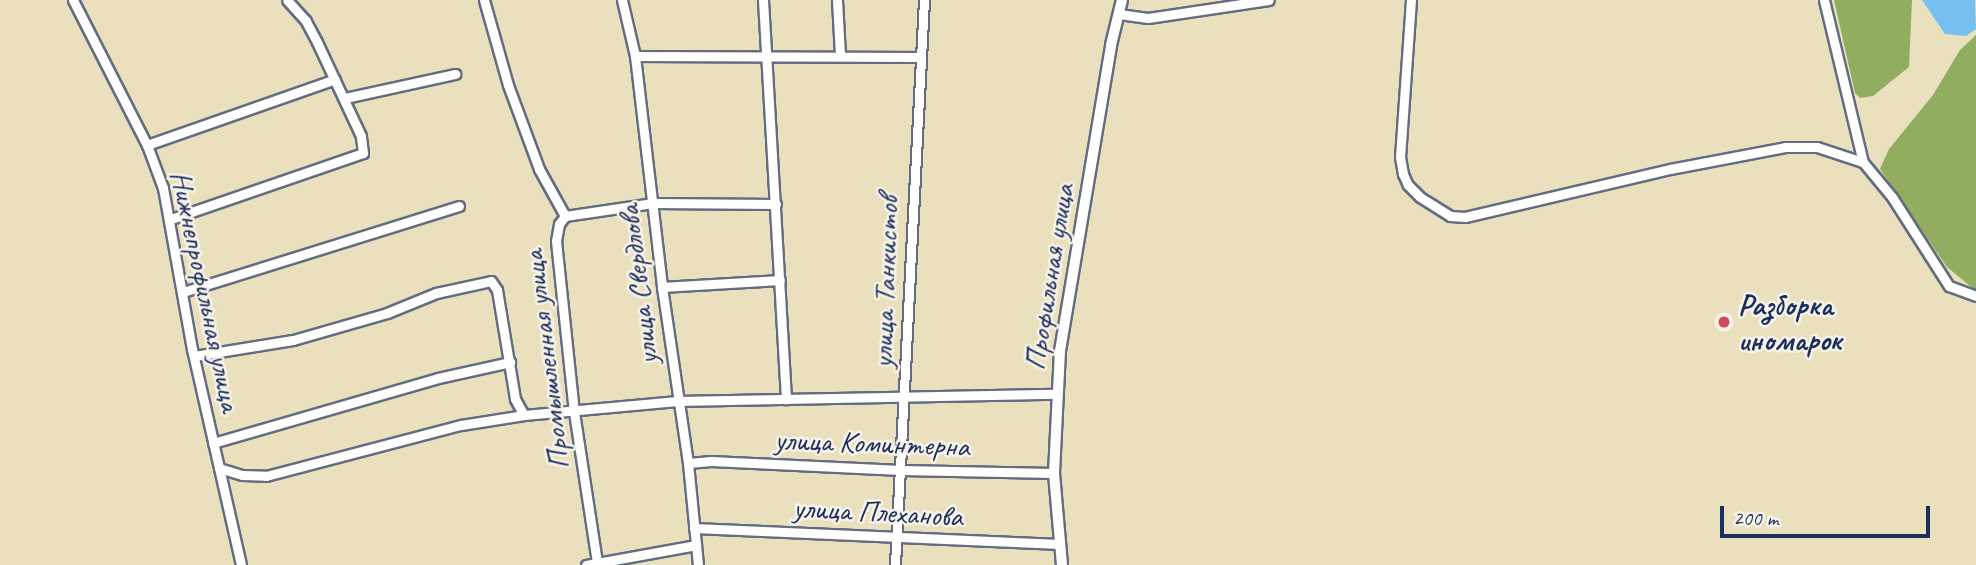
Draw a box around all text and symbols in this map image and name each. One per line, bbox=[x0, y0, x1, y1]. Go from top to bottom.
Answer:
street label: Нижнепрофильная улица bbox=[163, 167, 249, 415]
street label: Профильная улица bbox=[1016, 181, 1082, 373]
street label: улица Танкистов bbox=[864, 196, 906, 368]
street label: улица Свердлова bbox=[610, 203, 666, 367]
street label: Промышленная улица bbox=[515, 248, 577, 472]
place label: Разборка иномарок bbox=[1738, 287, 1841, 358]
marker: Разборка иномарок bbox=[1716, 314, 1732, 330]
street label: улица Коминтерна bbox=[775, 422, 969, 464]
street label: улица Плеханова bbox=[792, 490, 964, 534]
scale bar bbox=[1724, 491, 1934, 536]
text: 200 m bbox=[1733, 505, 1778, 531]

